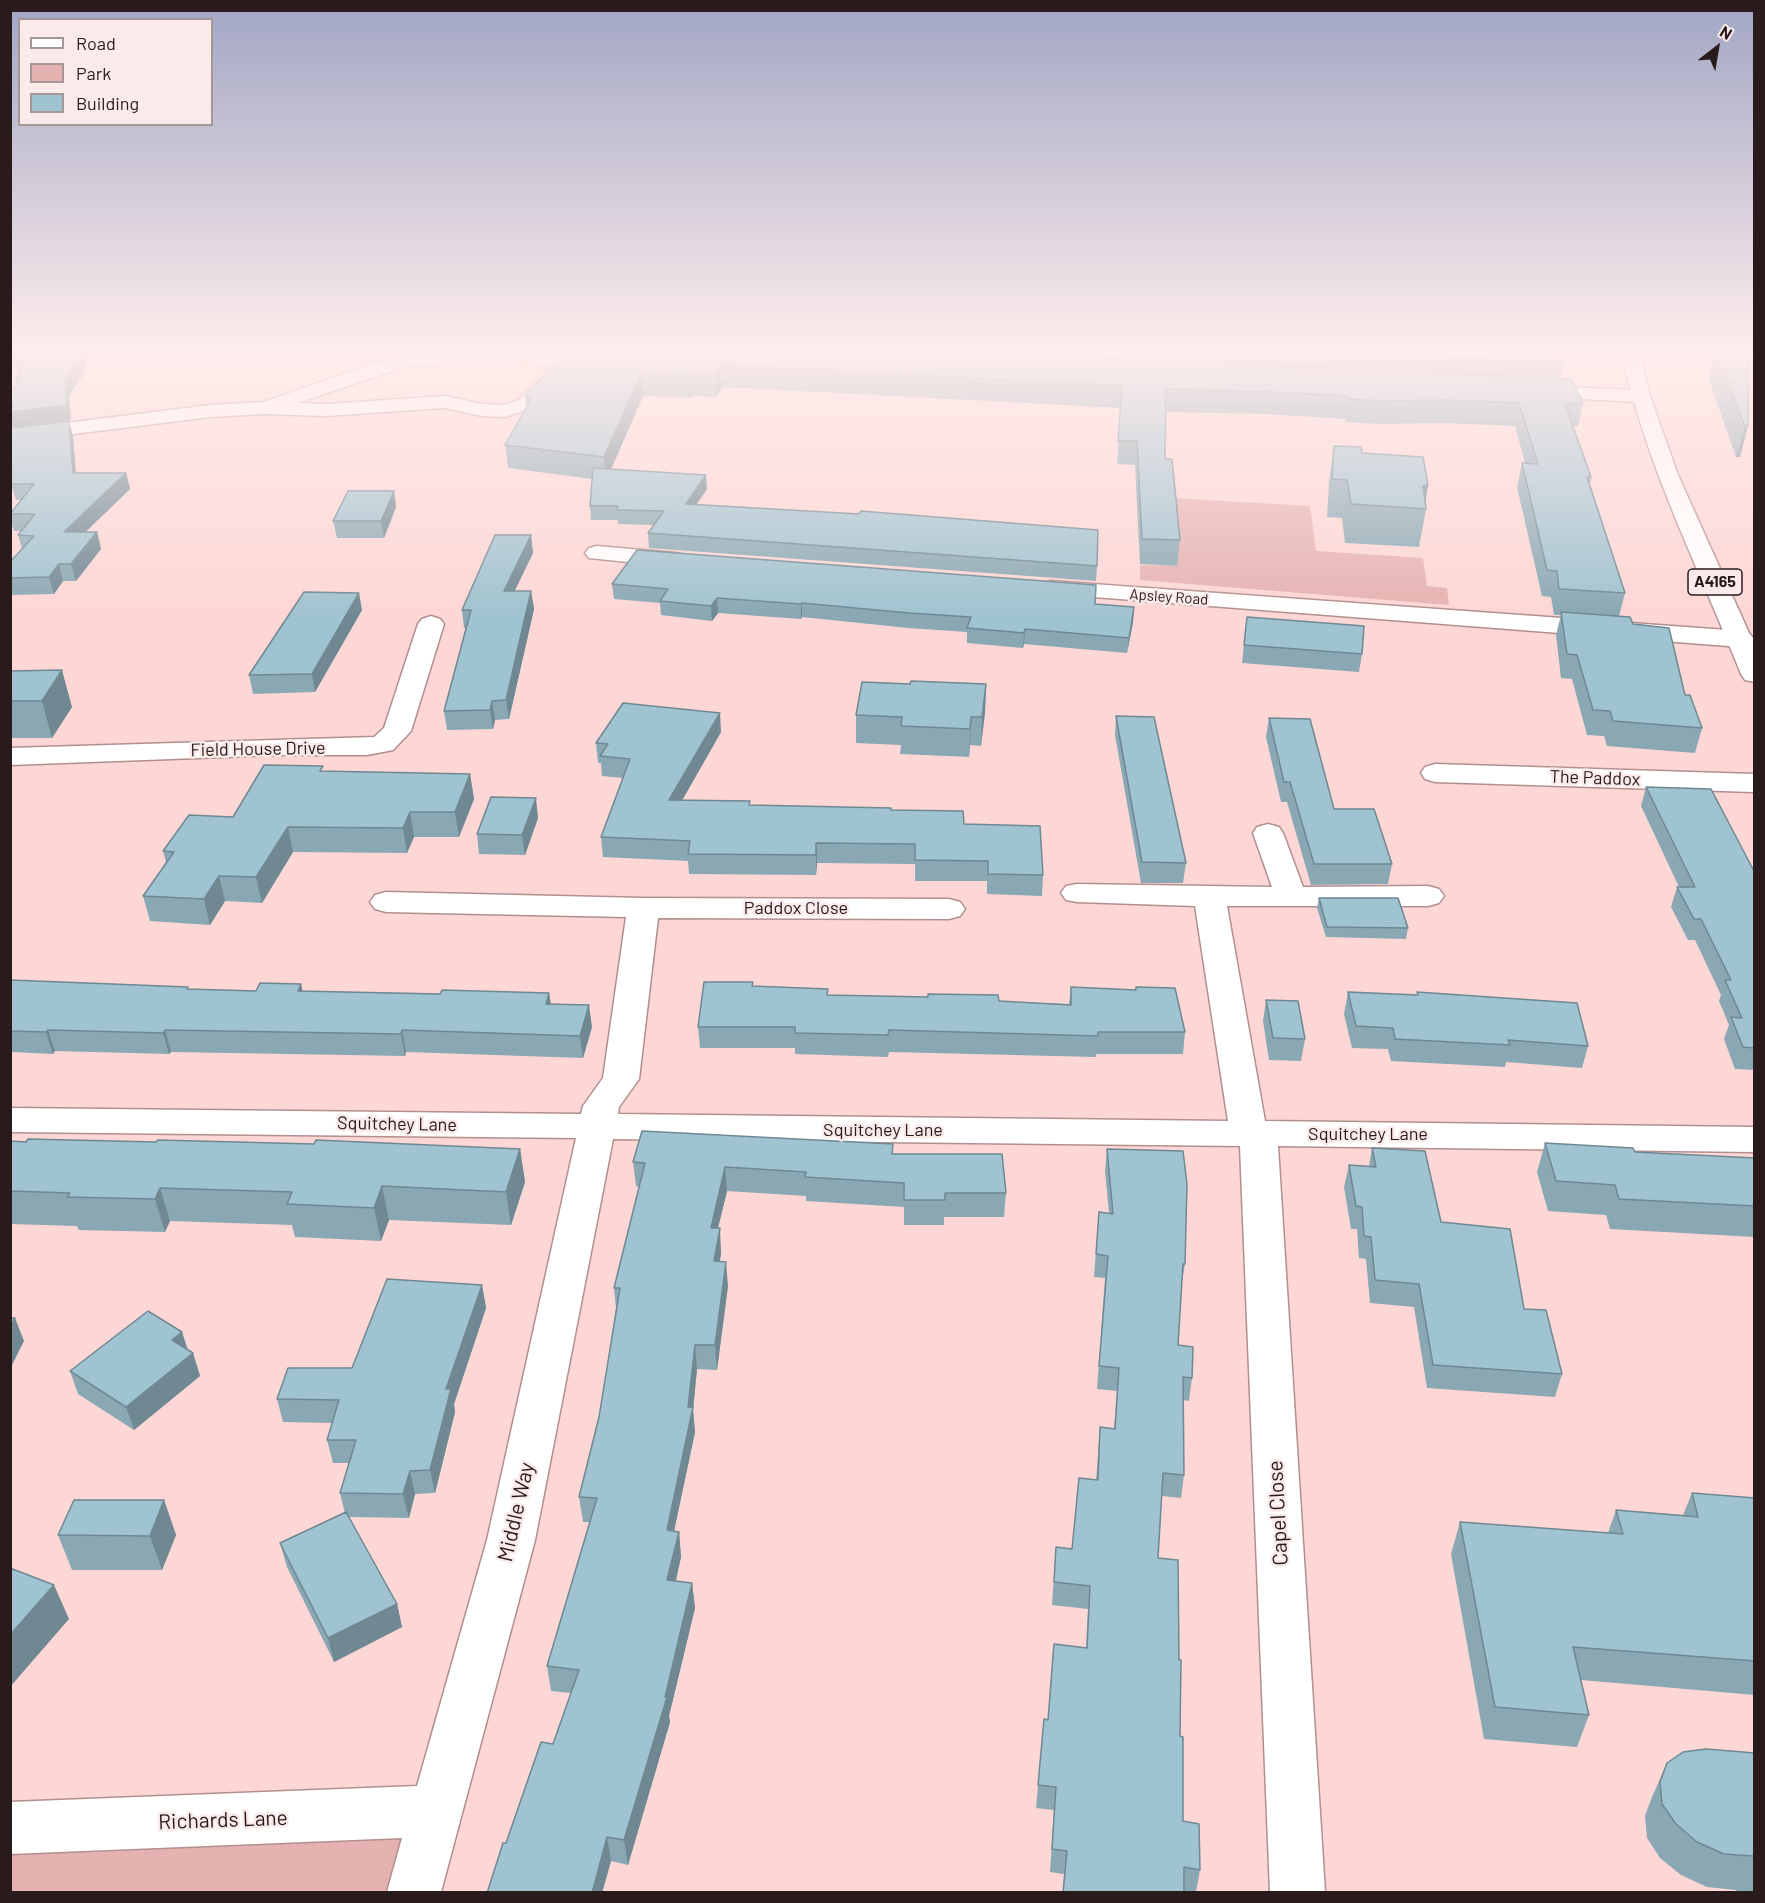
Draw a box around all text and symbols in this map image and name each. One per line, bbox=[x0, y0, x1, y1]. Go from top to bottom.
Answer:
legend bbox=[18, 18, 213, 126]
north arrow bbox=[1687, 18, 1747, 78]
text: N bbox=[1717, 21, 1736, 43]
text: Road bbox=[76, 32, 116, 54]
text: Park bbox=[76, 62, 111, 84]
text: Building bbox=[76, 92, 139, 114]
road number: A4165 bbox=[1688, 569, 1742, 595]
street label: Apsley Road bbox=[1129, 585, 1209, 609]
street label: Field House Drive bbox=[190, 737, 326, 761]
street label: The Paddox bbox=[1549, 766, 1641, 790]
street label: Paddox Close bbox=[744, 897, 848, 919]
street label: Squitchey Lane bbox=[337, 1112, 457, 1136]
street label: Squitchey Lane bbox=[823, 1119, 943, 1141]
street label: Squitchey Lane bbox=[1308, 1123, 1428, 1145]
street label: Middle Way bbox=[492, 1460, 540, 1564]
street label: Capel Close bbox=[1263, 1460, 1293, 1566]
street label: Richards Lane bbox=[158, 1805, 288, 1835]

